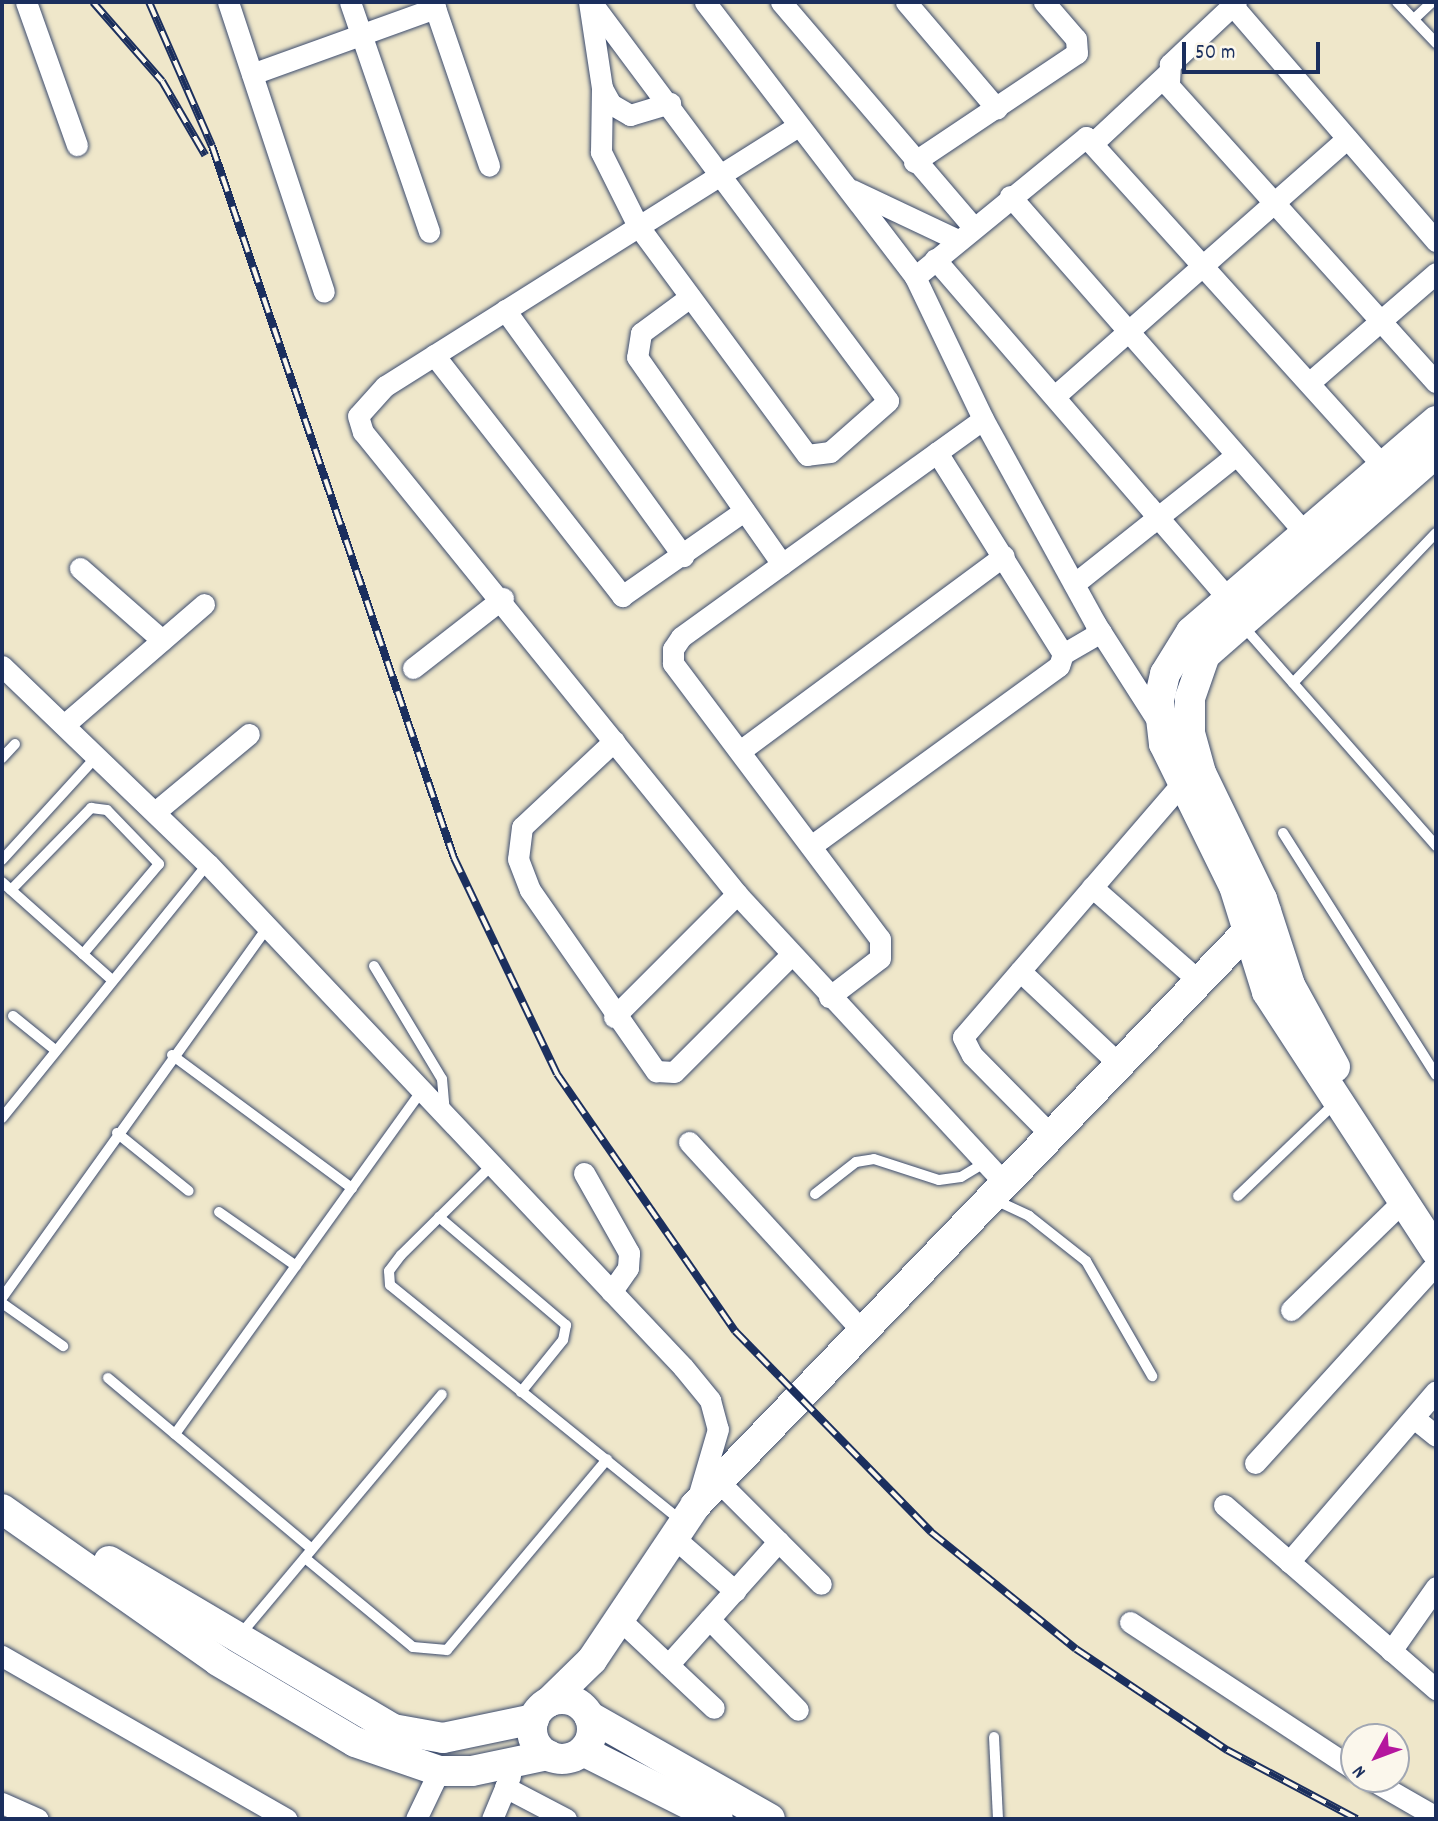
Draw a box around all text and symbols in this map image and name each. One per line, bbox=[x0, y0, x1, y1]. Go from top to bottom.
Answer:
scale bar bbox=[1186, 28, 1324, 72]
text: 50 m bbox=[1195, 39, 1235, 69]
north arrow bbox=[1340, 1723, 1410, 1793]
text: N bbox=[1347, 1758, 1374, 1783]

